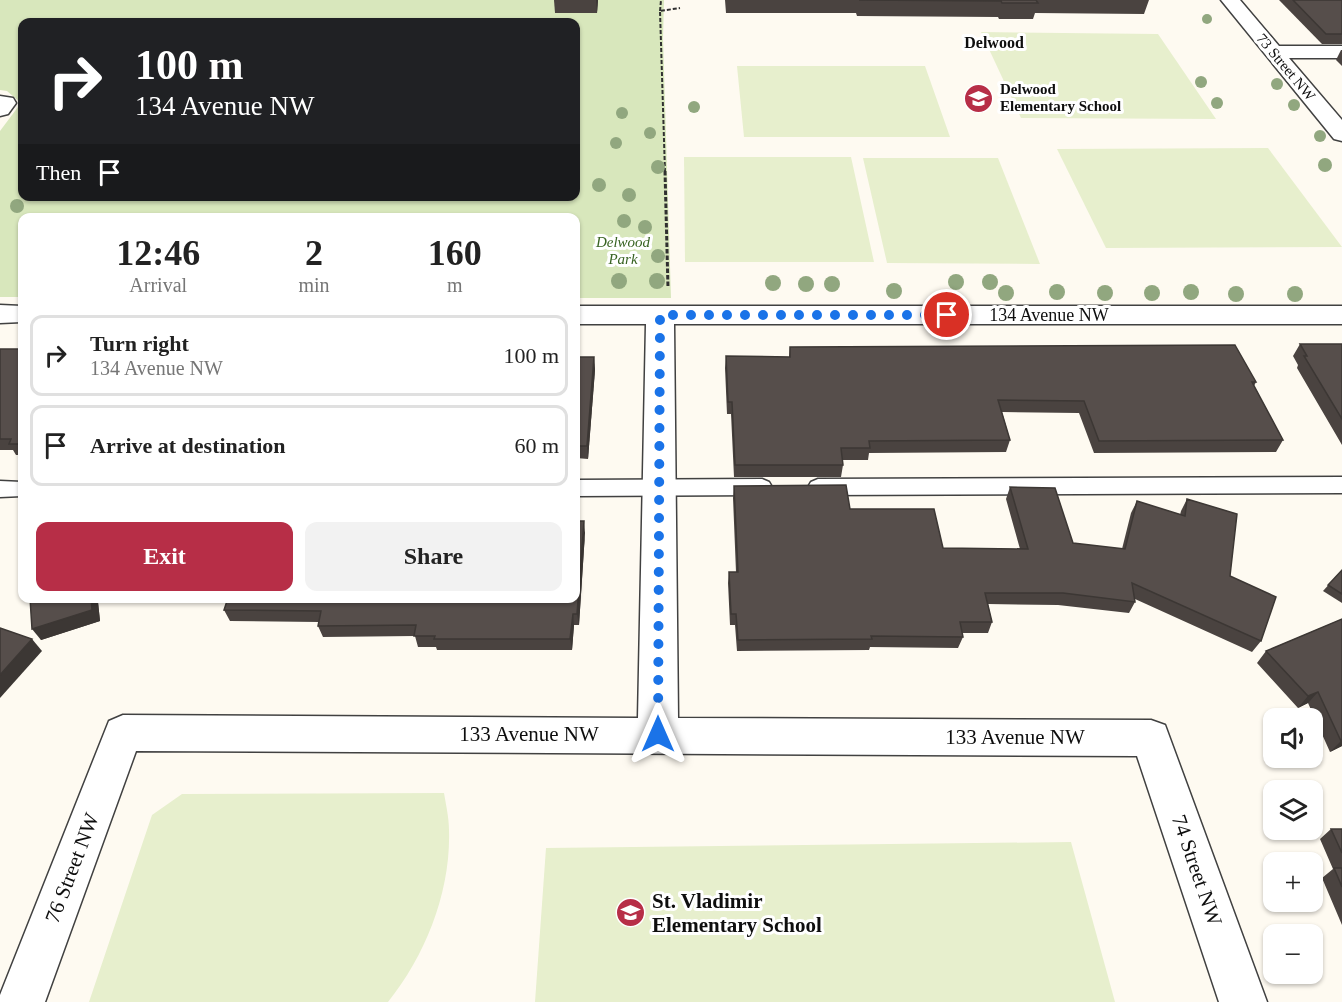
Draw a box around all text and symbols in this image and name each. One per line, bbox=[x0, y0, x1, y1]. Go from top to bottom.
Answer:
street label: 73 Street NW bbox=[1253, 30, 1319, 104]
district label: Delwood bbox=[964, 34, 1024, 51]
icon: right bbox=[36, 42, 114, 120]
text: 100 m bbox=[135, 42, 244, 88]
place label: Delwood Elementary School bbox=[1000, 81, 1121, 114]
school or university icon: Delwood Elementary School bbox=[963, 82, 995, 114]
text: 134 Avenue NW bbox=[135, 91, 314, 121]
icon: arrive bbox=[93, 156, 126, 189]
text: Then bbox=[36, 160, 81, 185]
text: 12:46 bbox=[116, 233, 200, 273]
text: 2 bbox=[305, 233, 323, 273]
text: 160 bbox=[428, 233, 482, 273]
park label: Delwood Park bbox=[595, 234, 651, 267]
text: Arrival bbox=[129, 274, 187, 296]
text: min bbox=[298, 274, 330, 296]
text: m bbox=[447, 274, 463, 296]
pin bbox=[921, 289, 972, 340]
icon: arrive bbox=[930, 298, 963, 331]
street label: 134 Avenue NW bbox=[989, 305, 1109, 325]
text: Turn right bbox=[90, 331, 189, 356]
icon: right bbox=[39, 339, 72, 372]
text: 100 m bbox=[503, 343, 559, 368]
text: 134 Avenue NW bbox=[90, 357, 223, 379]
icon: arrive bbox=[39, 429, 72, 462]
text: Arrive at destination bbox=[90, 433, 286, 458]
text: 60 m bbox=[514, 433, 559, 458]
button: Exit bbox=[36, 522, 293, 591]
button: Share bbox=[305, 522, 562, 591]
position arrow bbox=[626, 702, 690, 766]
map controls bbox=[1263, 708, 1323, 984]
button: sound bbox=[1263, 708, 1323, 768]
street label: 133 Avenue NW bbox=[459, 722, 599, 746]
street label: 133 Avenue NW bbox=[945, 725, 1085, 749]
button: layers bbox=[1263, 780, 1323, 840]
street label: 76 Street NW bbox=[40, 810, 104, 926]
street label: 74 Street NW bbox=[1167, 811, 1227, 929]
button: + bbox=[1263, 852, 1323, 912]
place label: St. Vladimir Elementary School bbox=[652, 889, 822, 937]
school or university icon: St. Vladimir Elementary School bbox=[615, 897, 647, 929]
button: − bbox=[1263, 924, 1323, 984]

